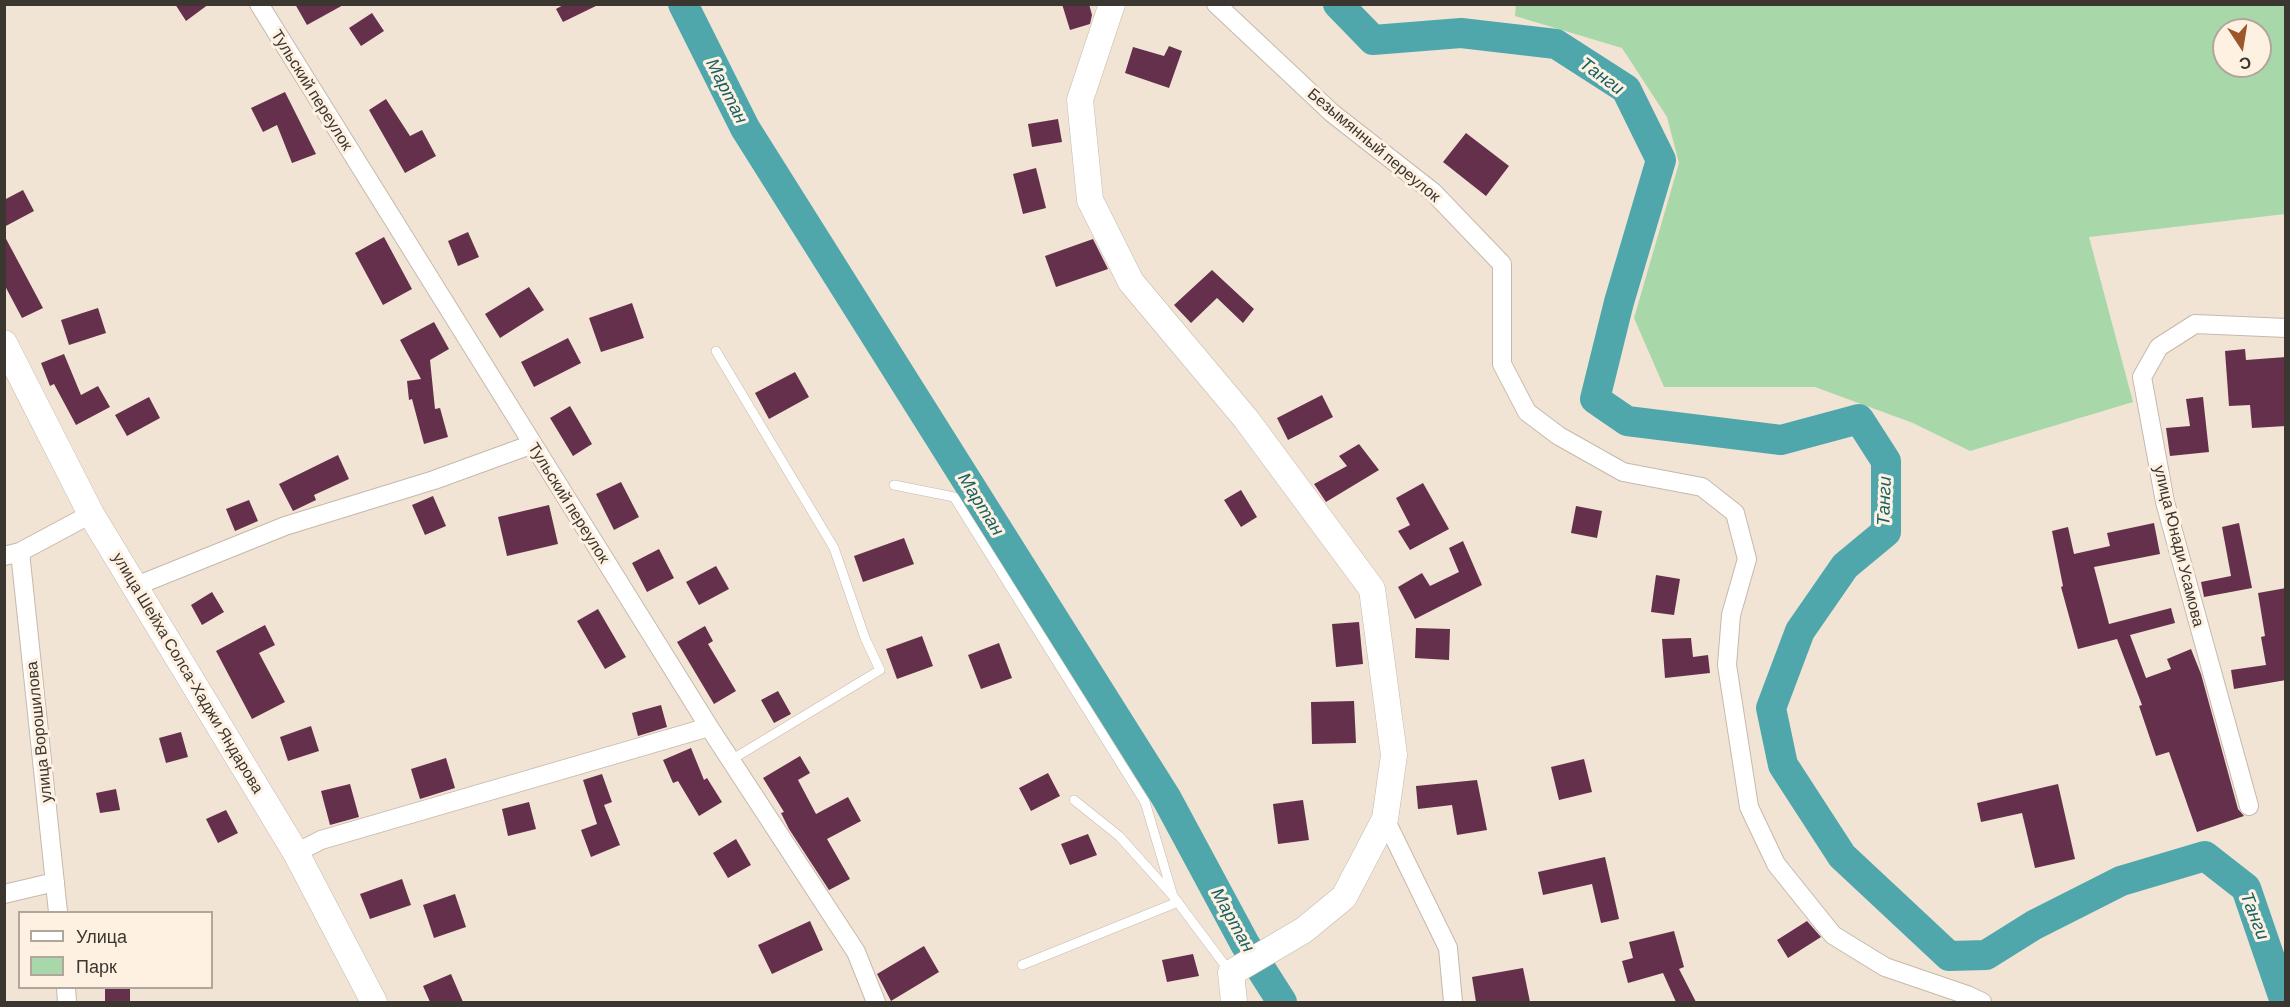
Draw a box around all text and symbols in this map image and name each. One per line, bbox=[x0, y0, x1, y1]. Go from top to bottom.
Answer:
north arrow bbox=[2212, 18, 2272, 78]
street label: Тульский переулок bbox=[267, 26, 357, 154]
water label: Танги bbox=[1576, 53, 1628, 99]
text: С bbox=[2238, 54, 2253, 75]
water label: Мартан bbox=[702, 55, 752, 127]
street label: Безымянный переулок bbox=[1304, 84, 1444, 206]
street label: Тульский переулок bbox=[524, 439, 614, 567]
street label: улица Юнади Усамова bbox=[2150, 463, 2208, 629]
water label: Мартан bbox=[953, 469, 1009, 539]
water label: Танги bbox=[1872, 476, 1896, 526]
street label: улица Шейха Солса-Хаджи Яндарова bbox=[108, 549, 268, 797]
street label: улица Ворошилова bbox=[22, 660, 56, 804]
water label: Мартан bbox=[1207, 884, 1259, 956]
water label: Танги bbox=[2236, 889, 2274, 943]
legend bbox=[18, 911, 213, 989]
text: Улица bbox=[76, 925, 127, 947]
text: Парк bbox=[76, 955, 117, 977]

